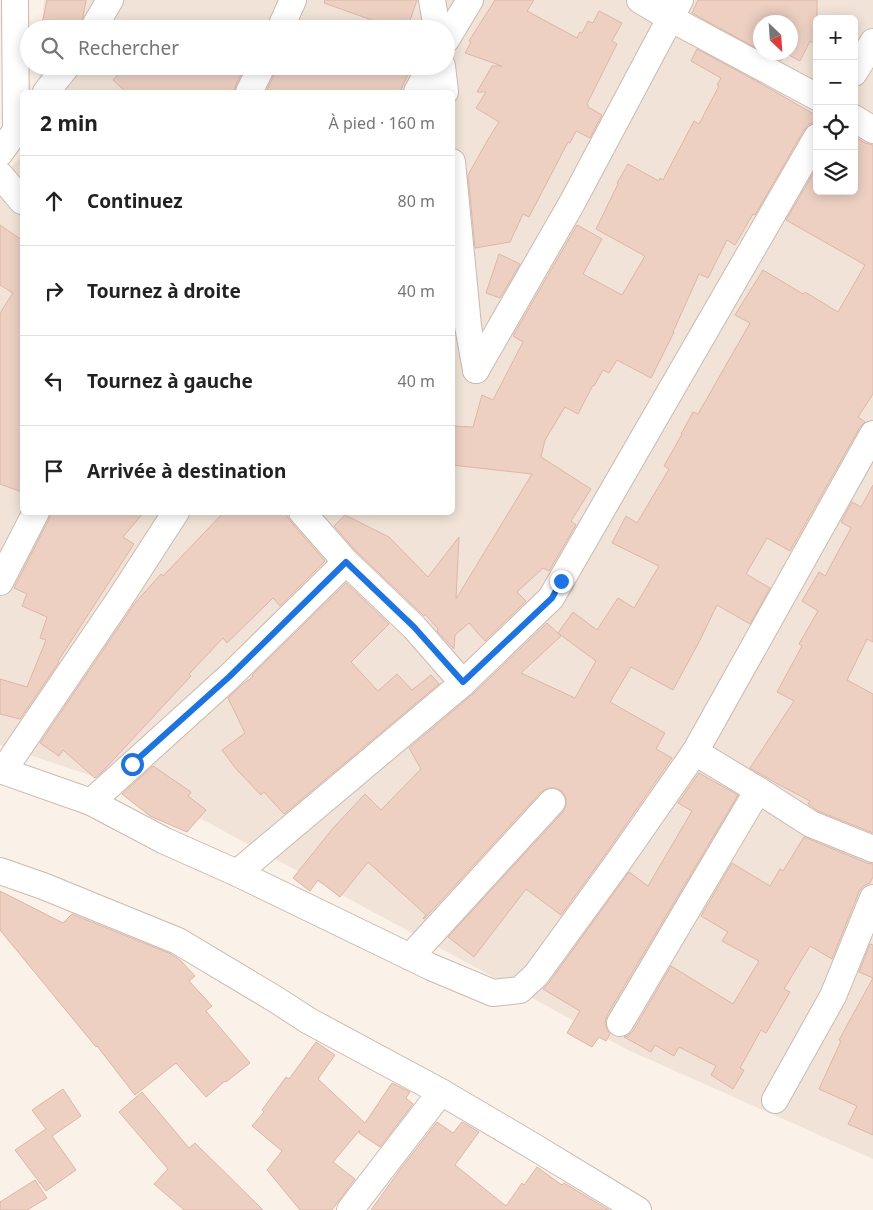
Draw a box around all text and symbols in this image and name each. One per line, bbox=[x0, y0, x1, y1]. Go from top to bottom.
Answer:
north arrow bbox=[753, 15, 798, 60]
map controls bbox=[813, 15, 858, 195]
button: + bbox=[813, 15, 858, 60]
search box bbox=[20, 20, 455, 75]
icon: search bbox=[38, 34, 66, 62]
text: Rechercher bbox=[78, 35, 179, 61]
button: − bbox=[813, 60, 858, 105]
button: locate bbox=[813, 105, 858, 150]
text: 2 min bbox=[40, 109, 98, 137]
text: À pied · 160 m bbox=[329, 112, 435, 134]
button: layers bbox=[813, 150, 858, 195]
icon: ahead bbox=[40, 187, 68, 215]
text: Continuez bbox=[87, 188, 183, 214]
text: 80 m bbox=[398, 190, 435, 212]
icon: right bbox=[40, 277, 68, 305]
text: Tournez à droite bbox=[87, 278, 241, 304]
text: 40 m bbox=[398, 280, 435, 302]
icon: left bbox=[40, 367, 68, 395]
text: Tournez à gauche bbox=[87, 368, 253, 394]
text: 40 m bbox=[398, 370, 435, 392]
icon: arrive bbox=[40, 457, 68, 485]
text: Arrivée à destination bbox=[87, 458, 286, 484]
route end bbox=[550, 570, 573, 593]
route start bbox=[121, 753, 144, 776]

